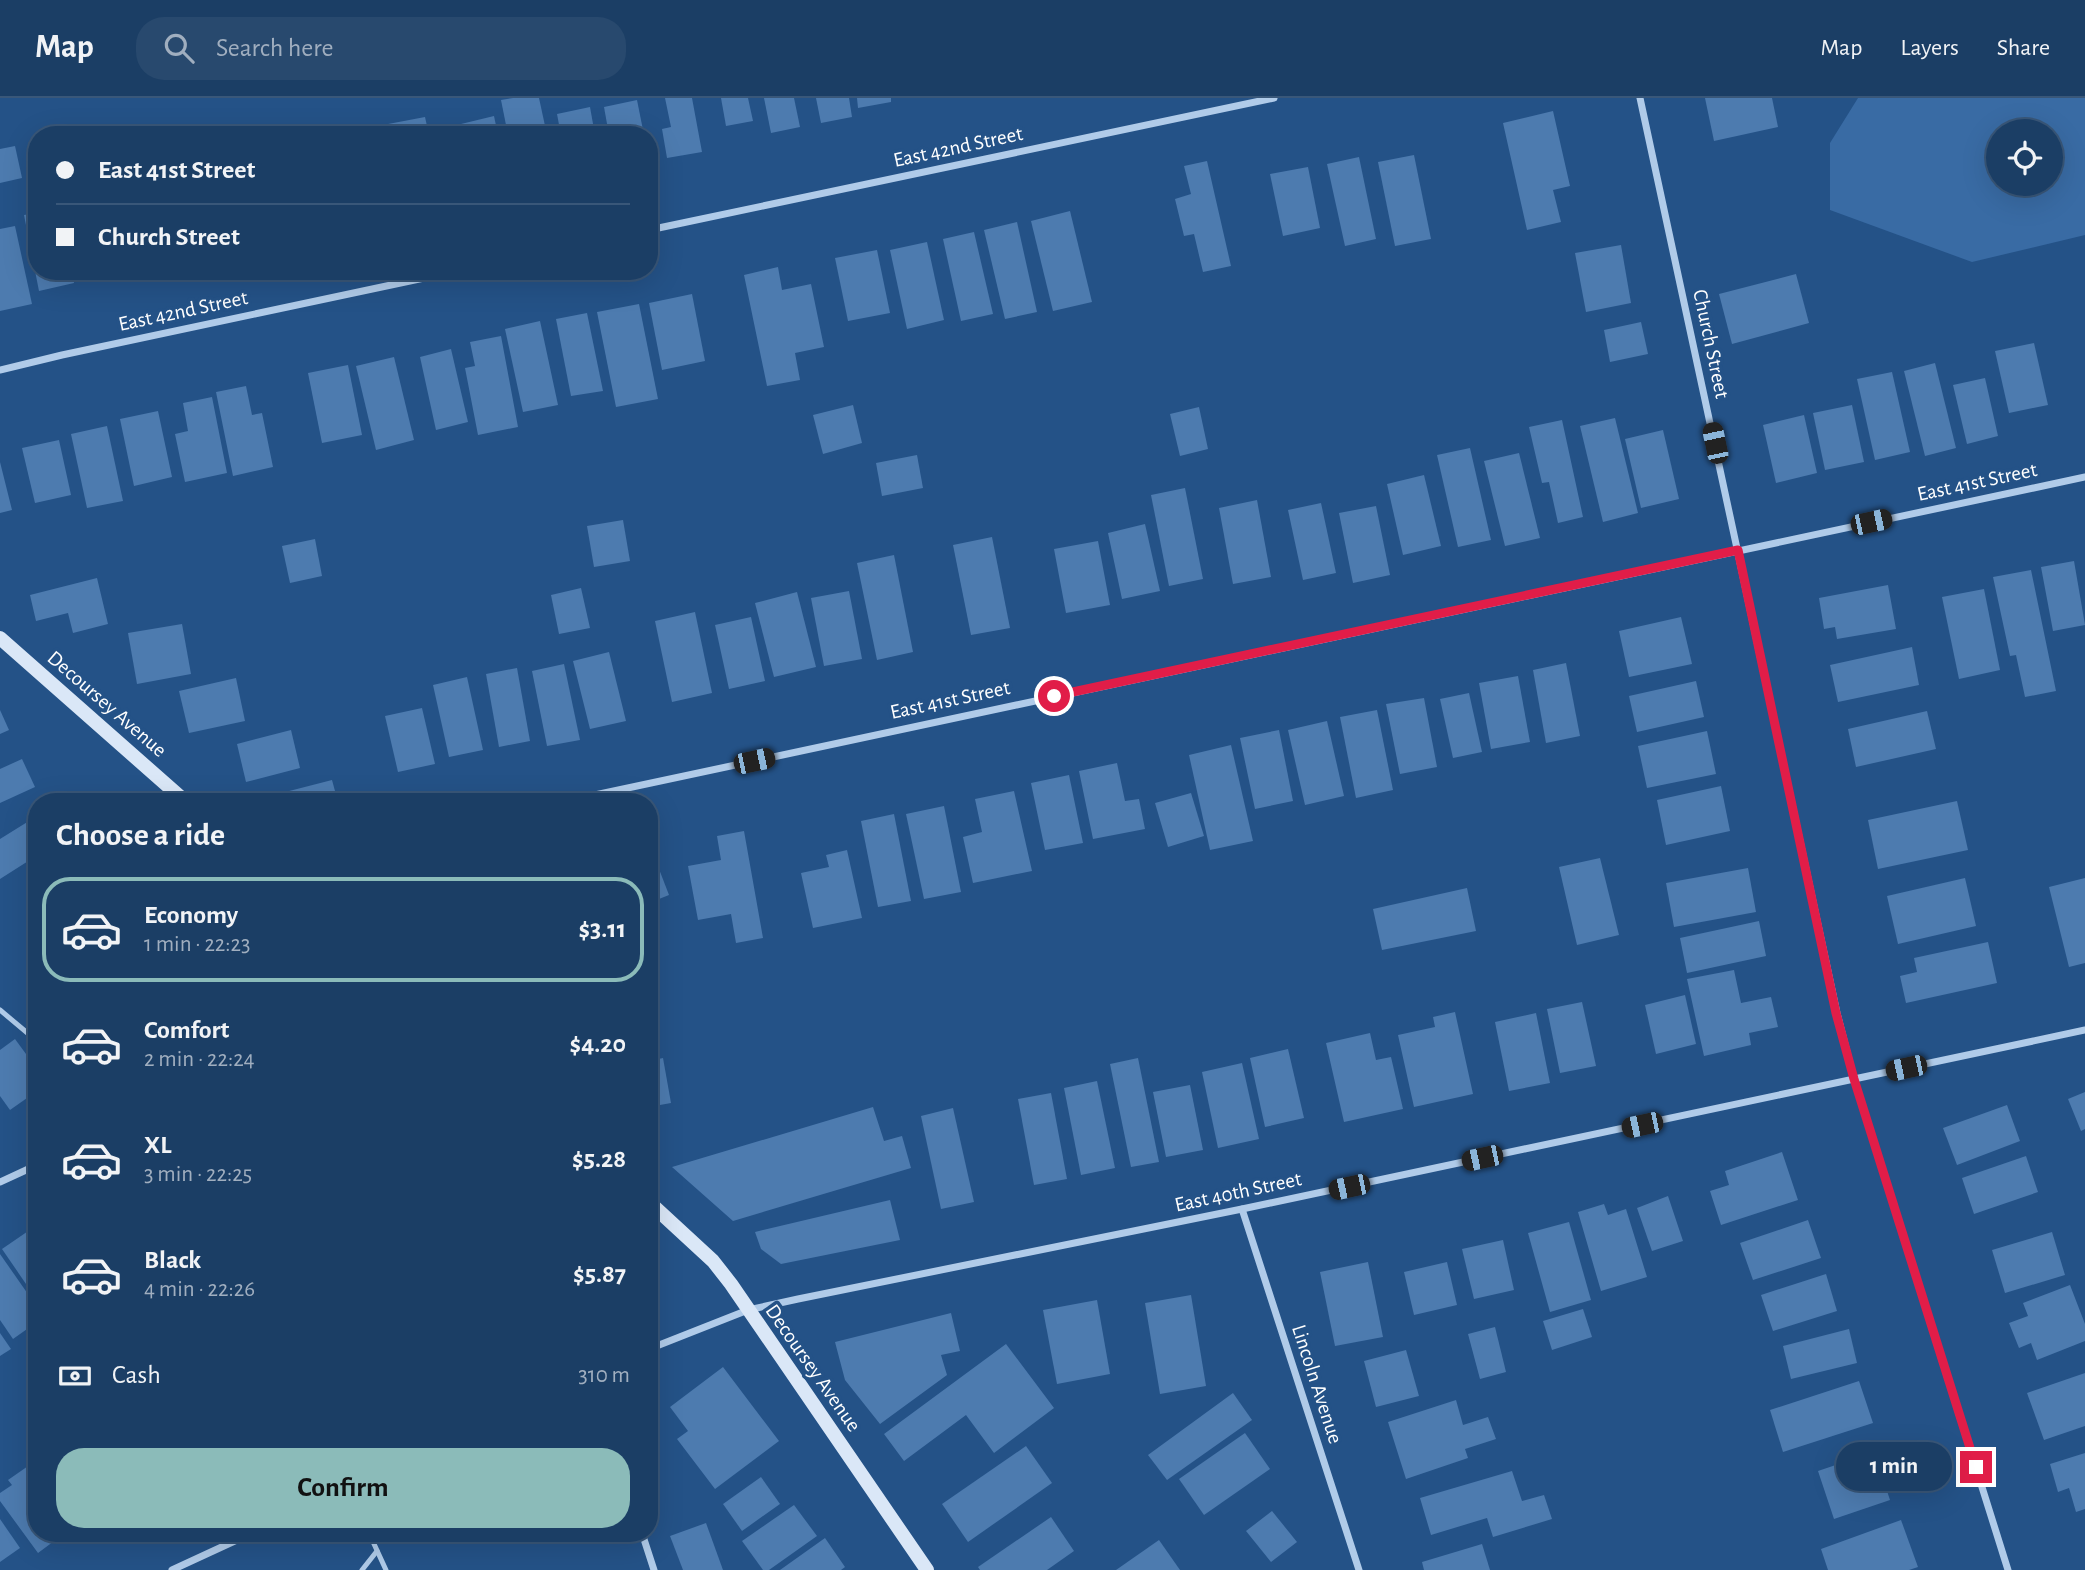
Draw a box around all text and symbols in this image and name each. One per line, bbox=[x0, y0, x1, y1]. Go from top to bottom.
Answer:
search box bbox=[136, 17, 626, 80]
icon: search bbox=[160, 29, 198, 67]
text: Map bbox=[35, 31, 94, 64]
text: Search here bbox=[216, 35, 334, 61]
text: Map bbox=[1820, 36, 1862, 60]
text: Layers bbox=[1900, 36, 1959, 60]
text: Share bbox=[1997, 36, 2050, 60]
map controls bbox=[1986, 119, 2063, 196]
button: locate bbox=[1986, 119, 2063, 196]
street label: East 42nd Street bbox=[891, 123, 1025, 171]
text: East 41st Street bbox=[98, 157, 255, 183]
text: Church Street bbox=[98, 224, 240, 250]
street label: East 42nd Street bbox=[116, 287, 250, 335]
street label: Church Street bbox=[1689, 288, 1733, 401]
car bbox=[1701, 420, 1730, 466]
street label: East 41st Street bbox=[1915, 459, 2039, 505]
car bbox=[1849, 507, 1894, 537]
street label: Decoursey Avenue bbox=[43, 647, 171, 761]
street label: East 41st Street bbox=[888, 677, 1012, 723]
route start bbox=[1038, 680, 1070, 712]
car bbox=[732, 746, 777, 776]
text: Choose a ride bbox=[56, 819, 225, 851]
icon: car bbox=[60, 898, 123, 961]
text: Economy bbox=[144, 902, 238, 928]
text: $3.11 bbox=[578, 916, 626, 942]
text: 1 min · 22:23 bbox=[144, 933, 251, 956]
icon: car bbox=[60, 1013, 123, 1076]
text: Comfort bbox=[144, 1017, 229, 1043]
text: $4.20 bbox=[569, 1031, 626, 1057]
text: 2 min · 22:24 bbox=[144, 1048, 255, 1071]
car bbox=[1884, 1053, 1929, 1083]
car bbox=[1620, 1110, 1665, 1140]
icon: car bbox=[60, 1128, 123, 1191]
text: XL bbox=[144, 1132, 171, 1158]
car bbox=[1460, 1143, 1505, 1173]
text: $5.28 bbox=[572, 1146, 626, 1172]
text: 3 min · 22:25 bbox=[144, 1163, 252, 1186]
street label: East 40th Street bbox=[1173, 1168, 1304, 1216]
car bbox=[1327, 1172, 1372, 1202]
icon: car bbox=[60, 1243, 123, 1306]
text: Black bbox=[144, 1247, 201, 1273]
text: $5.87 bbox=[573, 1261, 626, 1287]
text: 4 min · 22:26 bbox=[144, 1278, 255, 1301]
street label: Decoursey Avenue bbox=[761, 1301, 865, 1435]
street label: Lincoln Avenue bbox=[1288, 1322, 1346, 1446]
icon: cash bbox=[56, 1357, 94, 1395]
text: Cash bbox=[112, 1362, 161, 1388]
text: 310 m bbox=[578, 1364, 630, 1387]
callout: 1 min bbox=[1836, 1442, 1952, 1492]
button: Confirm bbox=[56, 1448, 630, 1528]
route end bbox=[1960, 1451, 1992, 1483]
text: 1 min bbox=[1870, 1455, 1918, 1478]

